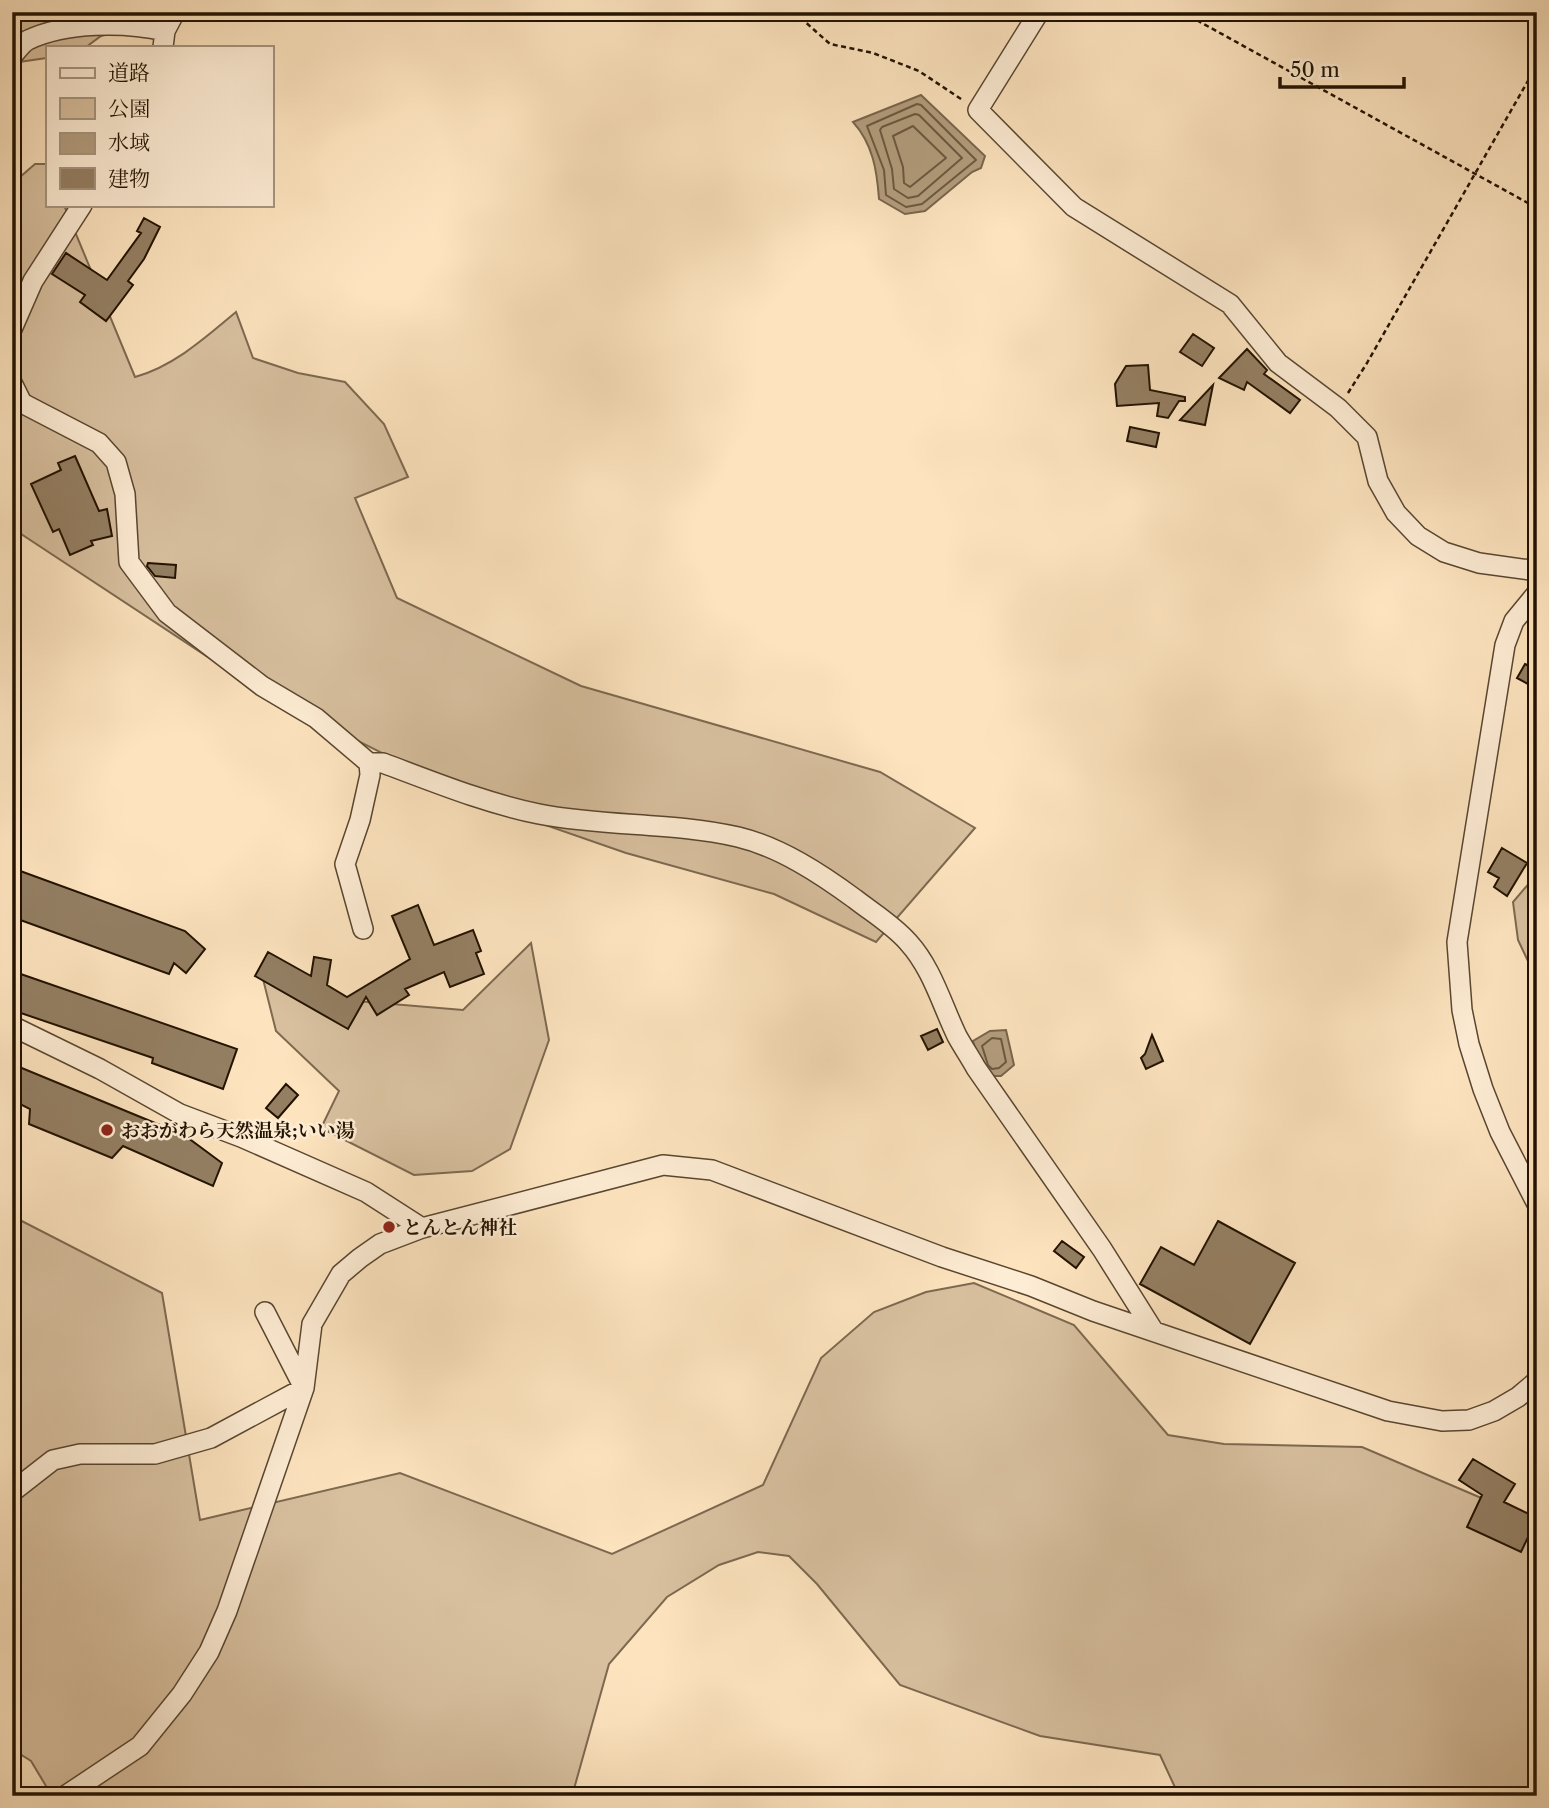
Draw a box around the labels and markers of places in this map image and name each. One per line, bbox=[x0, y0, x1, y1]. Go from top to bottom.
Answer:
place label: おおがわら天然温泉;いい湯 bbox=[121, 1119, 355, 1142]
marker: おおがわら天然温泉;いい湯 bbox=[99, 1122, 115, 1138]
place label: とんとん神社 bbox=[403, 1216, 517, 1239]
marker: とんとん神社 bbox=[381, 1219, 397, 1235]

